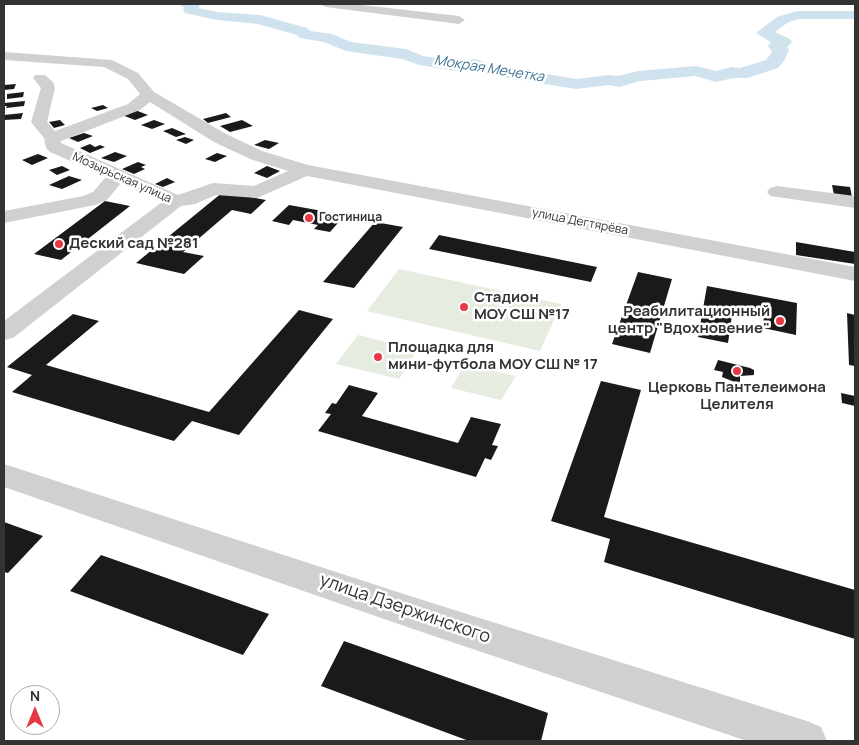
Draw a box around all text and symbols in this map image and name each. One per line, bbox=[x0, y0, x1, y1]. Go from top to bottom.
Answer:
water label: Мокрая Мечетка bbox=[433, 52, 545, 86]
street label: Мозырьская улица bbox=[70, 150, 174, 206]
street label: улица Дегтярёва bbox=[531, 206, 629, 238]
place label: Гостиница bbox=[319, 211, 382, 225]
marker: Гостиница bbox=[303, 212, 315, 224]
place label: Деский сад №281 bbox=[69, 235, 199, 253]
marker: Деский сад №281 bbox=[53, 238, 65, 250]
place label: Стадион МОУ СШ №17 bbox=[474, 289, 570, 324]
marker: Стадион МОУ СШ №17 bbox=[458, 301, 470, 313]
place label: Реабилитационный центр "Вдохновение" bbox=[608, 303, 770, 338]
marker: Реабилитационный центр "Вдохновение" bbox=[774, 315, 786, 327]
place label: Площадка для мини-футбола МОУ СШ № 17 bbox=[388, 339, 598, 374]
marker: Площадка для мини-футбола МОУ СШ № 17 bbox=[372, 351, 384, 363]
marker: Церковь Пантелеимона Целителя bbox=[731, 365, 743, 377]
place label: Церковь Пантелеимона Целителя bbox=[648, 379, 826, 414]
street label: улица Дзержинского bbox=[317, 570, 493, 648]
north arrow bbox=[10, 685, 60, 735]
text: N bbox=[30, 686, 40, 705]

